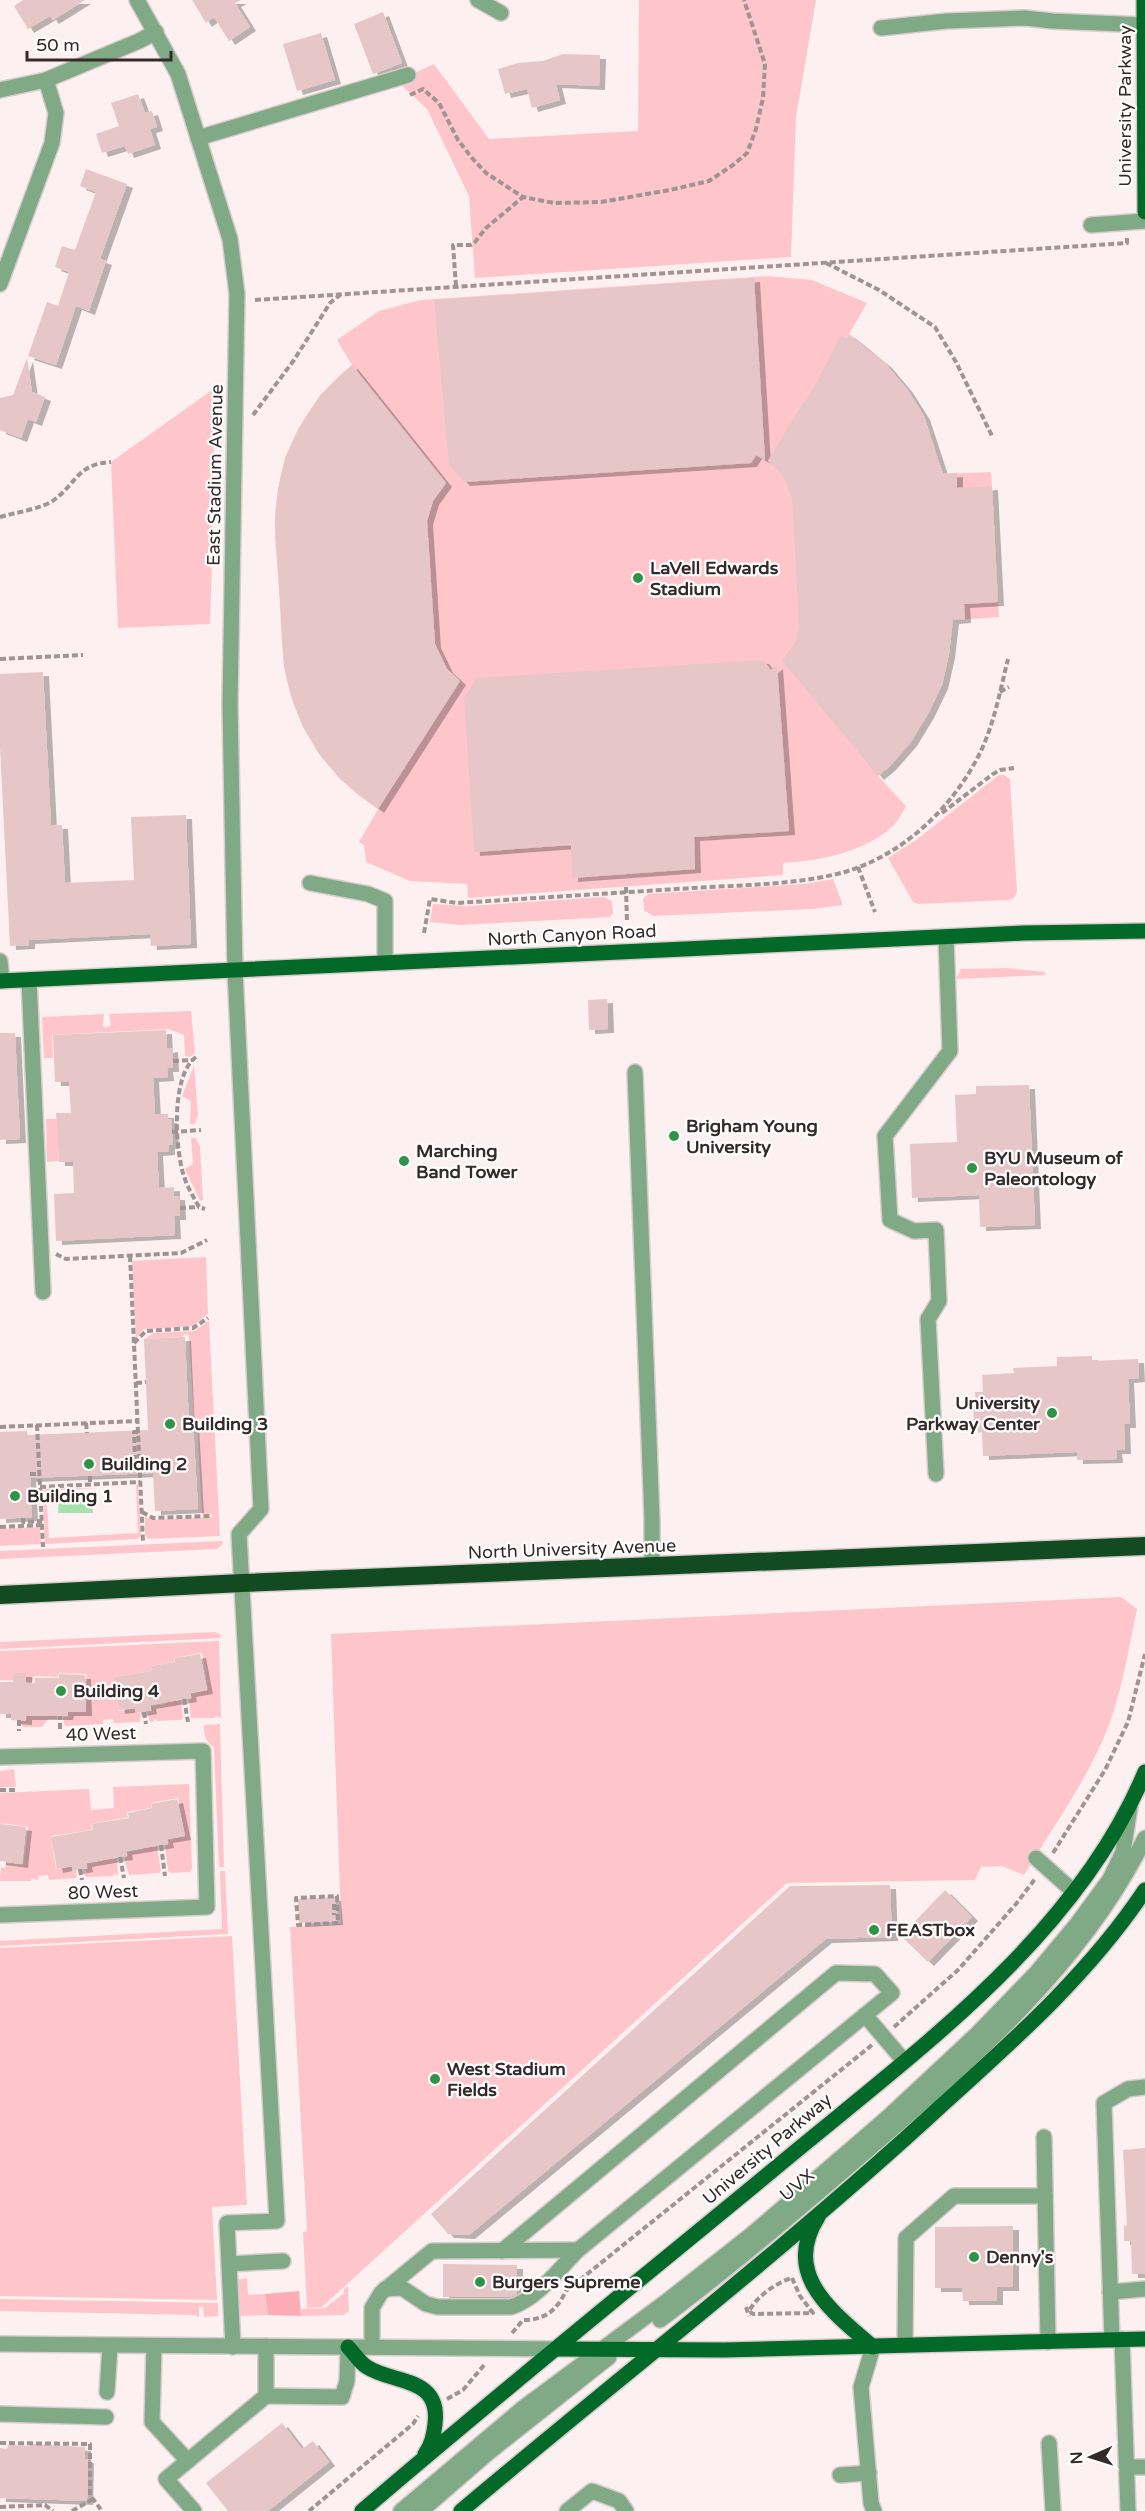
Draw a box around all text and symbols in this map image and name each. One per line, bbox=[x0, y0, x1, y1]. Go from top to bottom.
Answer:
scale bar bbox=[27, 24, 171, 62]
street label: University Parkway bbox=[1114, 25, 1136, 187]
text: 50 m bbox=[36, 34, 80, 56]
street label: East Stadium Avenue bbox=[202, 384, 228, 566]
place label: LaVell Edwards Stadium bbox=[650, 557, 779, 600]
marker: LaVell Edwards Stadium bbox=[631, 571, 645, 585]
street label: North Canyon Road bbox=[487, 920, 657, 950]
place label: Brigham Young University bbox=[686, 1115, 818, 1158]
marker: Brigham Young University bbox=[667, 1129, 681, 1143]
place label: Marching Band Tower bbox=[416, 1140, 519, 1183]
place label: BYU Museum of Paleontology bbox=[984, 1147, 1124, 1190]
marker: Marching Band Tower bbox=[397, 1154, 411, 1168]
marker: BYU Museum of Paleontology bbox=[965, 1161, 979, 1175]
place label: University Parkway Center bbox=[906, 1392, 1041, 1435]
marker: University Parkway Center bbox=[1045, 1406, 1059, 1420]
place label: Building 3 bbox=[182, 1413, 268, 1435]
marker: Building 3 bbox=[163, 1417, 177, 1431]
place label: Building 2 bbox=[101, 1453, 187, 1475]
marker: Building 2 bbox=[82, 1457, 96, 1471]
place label: Building 1 bbox=[27, 1485, 113, 1507]
marker: Building 1 bbox=[8, 1489, 22, 1503]
street label: North University Avenue bbox=[467, 1534, 677, 1564]
place label: Building 4 bbox=[73, 1680, 160, 1702]
marker: Building 4 bbox=[54, 1684, 68, 1698]
street label: 40 West bbox=[65, 1722, 137, 1746]
street label: 80 West bbox=[67, 1880, 139, 1904]
place label: FEASTbox bbox=[886, 1919, 975, 1941]
marker: FEASTbox bbox=[867, 1923, 881, 1937]
place label: West Stadium Fields bbox=[447, 2058, 566, 2101]
marker: West Stadium Fields bbox=[428, 2072, 442, 2086]
street label: University Parkway bbox=[698, 2088, 836, 2209]
street label: UVX bbox=[775, 2164, 819, 2206]
place label: Denny's bbox=[986, 2246, 1054, 2268]
marker: Denny's bbox=[967, 2250, 981, 2264]
place label: Burgers Supreme bbox=[492, 2271, 640, 2293]
marker: Burgers Supreme bbox=[473, 2275, 487, 2289]
north arrow bbox=[1061, 2427, 1121, 2487]
text: N bbox=[1067, 2451, 1087, 2465]

